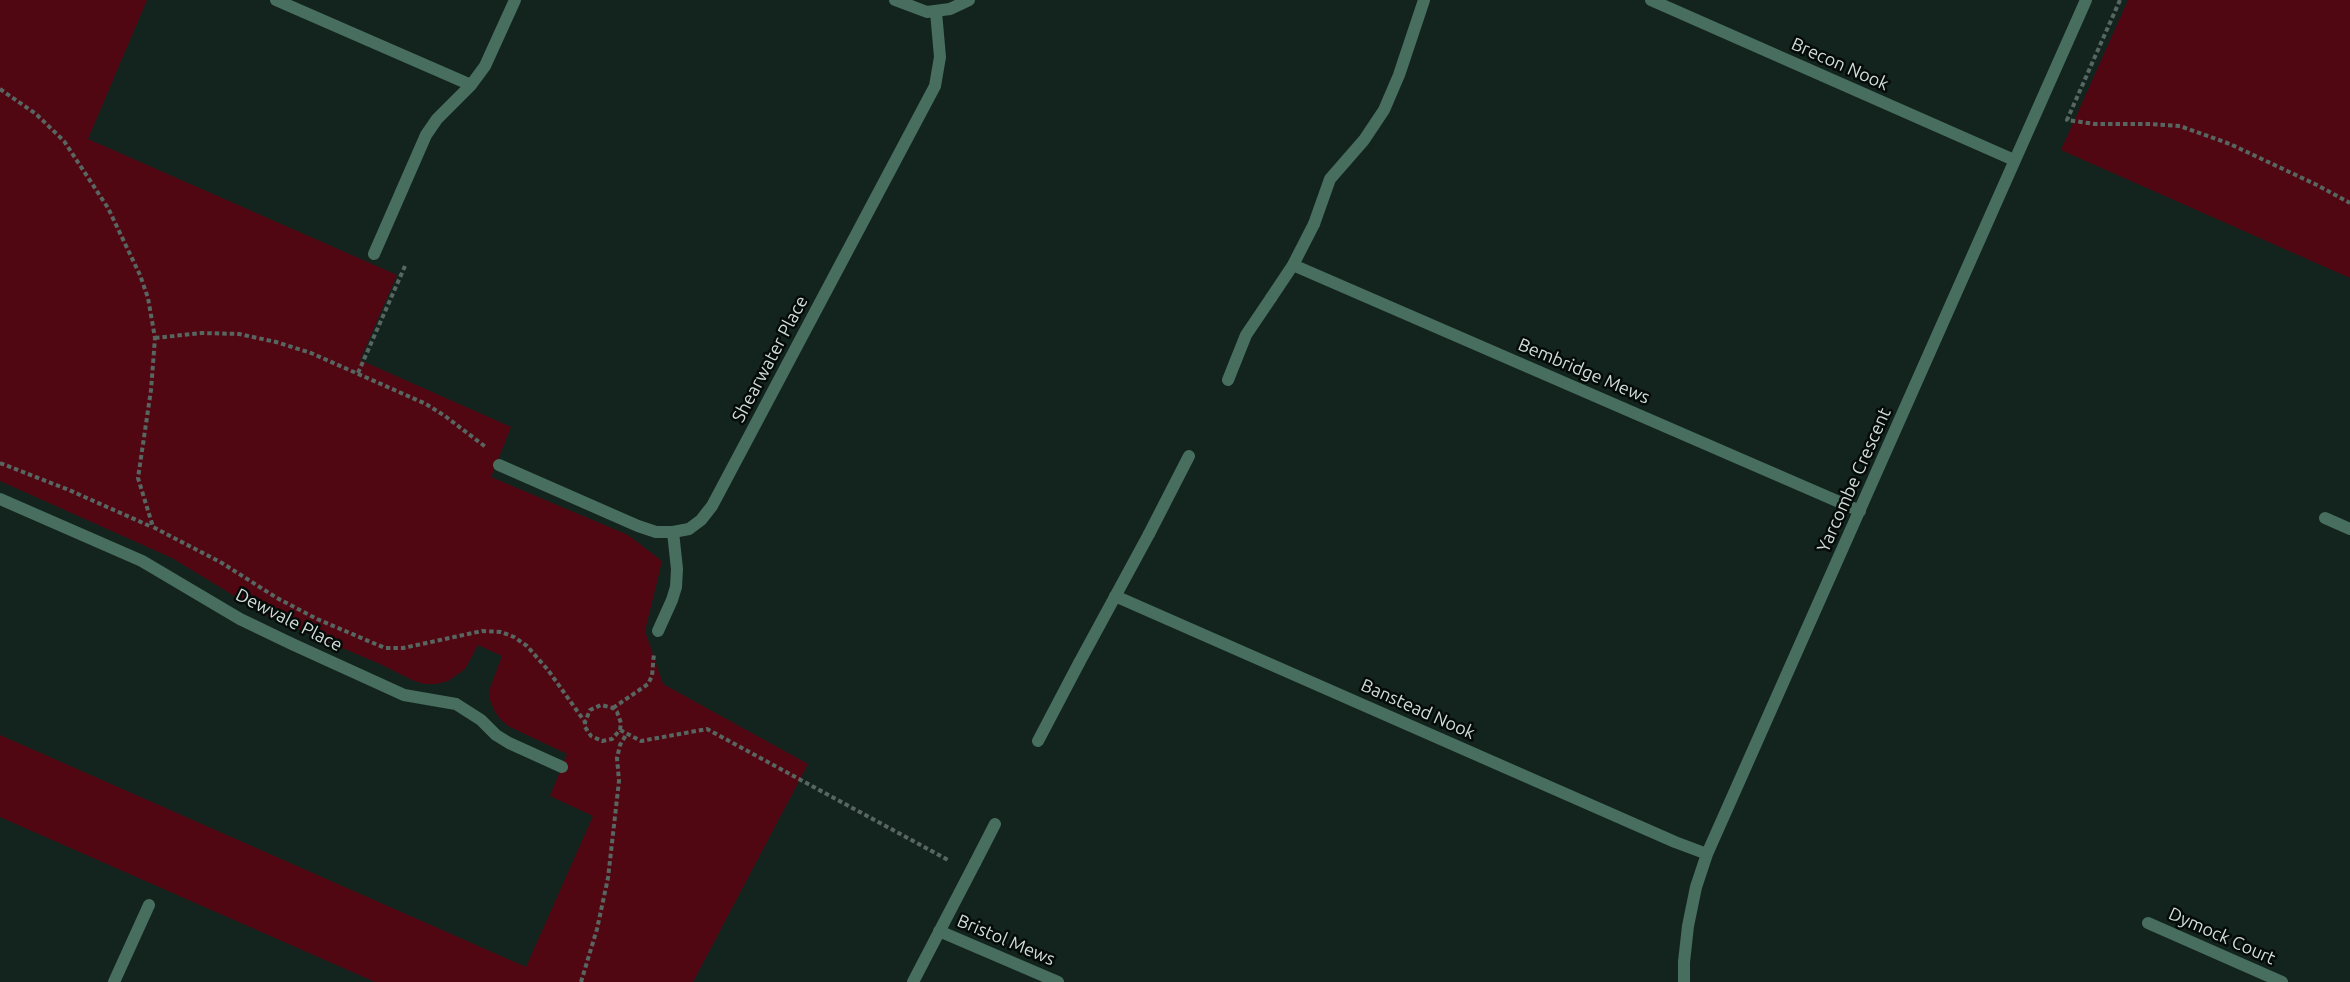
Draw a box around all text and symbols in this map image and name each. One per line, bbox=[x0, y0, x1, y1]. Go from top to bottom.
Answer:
street label: Brecon Nook bbox=[1788, 33, 1892, 95]
street label: Shearwater Place bbox=[728, 292, 812, 426]
street label: Bembridge Mews bbox=[1515, 334, 1653, 408]
street label: Yarcombe Crescent bbox=[1812, 404, 1896, 556]
street label: Dewvale Place bbox=[232, 584, 346, 656]
street label: Banstead Nook bbox=[1358, 674, 1478, 744]
street label: Dymock Court bbox=[2165, 903, 2279, 969]
street label: Bristol Mews bbox=[954, 910, 1058, 970]

